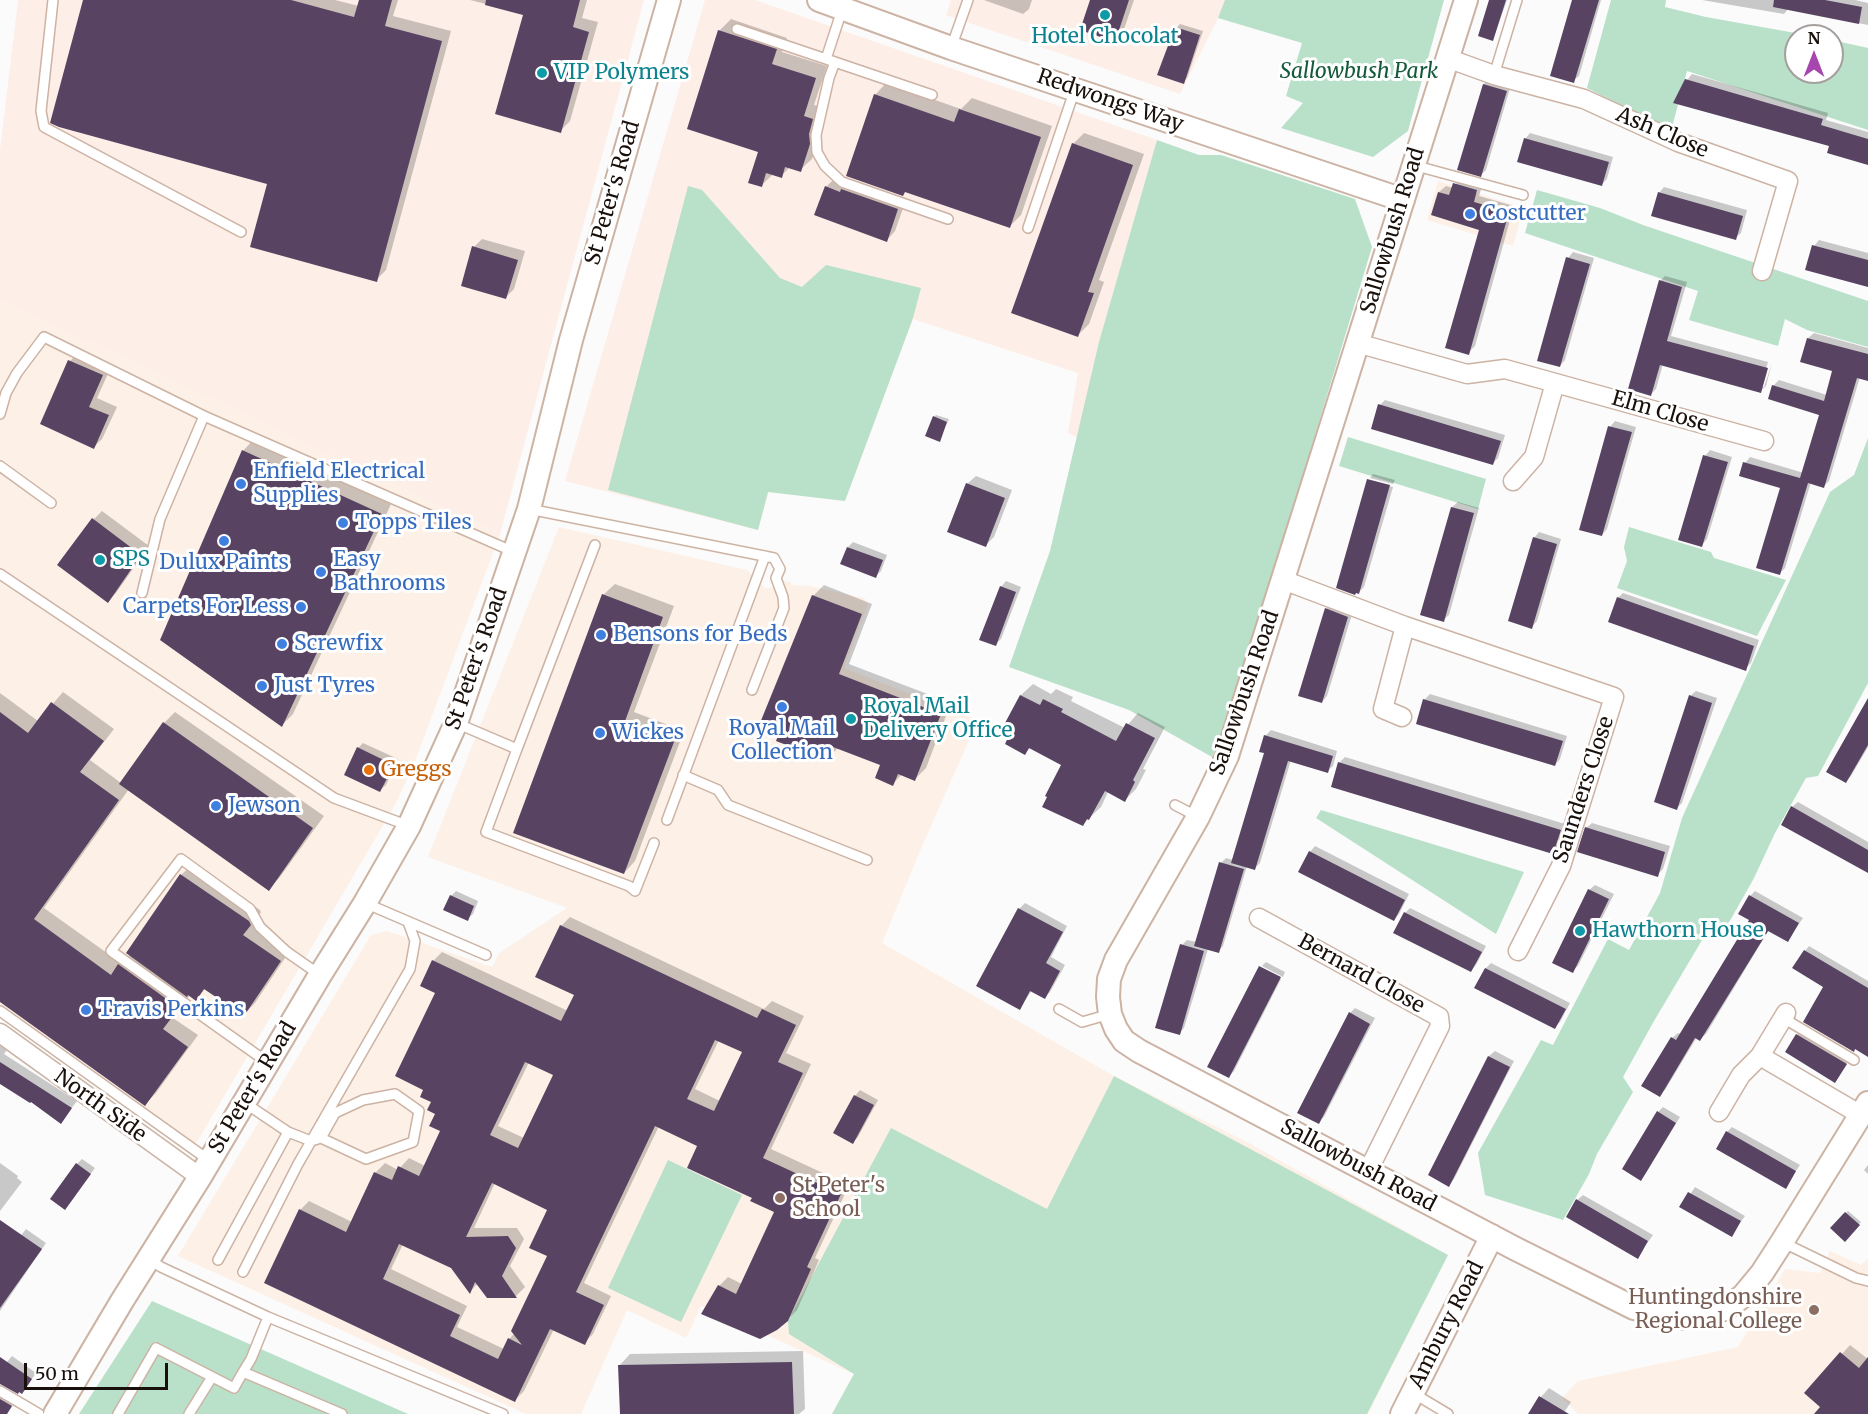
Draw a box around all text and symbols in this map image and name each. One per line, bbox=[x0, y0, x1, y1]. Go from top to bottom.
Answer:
marker: Hotel Chocolat bbox=[1098, 8, 1112, 22]
place label: Hotel Chocolat bbox=[1031, 24, 1179, 50]
north arrow bbox=[1784, 24, 1844, 84]
text: N bbox=[1808, 28, 1820, 48]
park label: Sallowbush Park bbox=[1280, 59, 1438, 85]
place label: VIP Polymers bbox=[554, 60, 689, 86]
street label: Redwongs Way bbox=[1034, 64, 1186, 138]
marker: VIP Polymers bbox=[535, 66, 549, 80]
street label: Ash Close bbox=[1612, 102, 1712, 164]
street label: St Peter's Road bbox=[580, 118, 646, 268]
street label: Sallowbush Road bbox=[1356, 145, 1430, 317]
place label: Costcutter bbox=[1482, 201, 1586, 227]
marker: Costcutter bbox=[1463, 207, 1477, 221]
street label: Elm Close bbox=[1609, 386, 1711, 438]
place label: Enfield Electrical Supplies bbox=[253, 459, 425, 509]
marker: Enfield Electrical Supplies bbox=[234, 477, 248, 491]
place label: Topps Tiles bbox=[355, 510, 472, 536]
marker: Topps Tiles bbox=[336, 516, 350, 530]
marker: Dulux Paints bbox=[217, 534, 231, 548]
place label: SPS bbox=[112, 547, 150, 573]
place label: Easy Bathrooms bbox=[333, 547, 446, 597]
place label: Dulux Paints bbox=[159, 550, 289, 576]
marker: SPS bbox=[93, 553, 107, 567]
marker: Easy Bathrooms bbox=[314, 565, 328, 579]
street label: St Peter's Road bbox=[441, 584, 513, 734]
place label: Carpets For Less bbox=[123, 594, 289, 620]
marker: Carpets For Less bbox=[294, 600, 308, 614]
street label: Sallowbush Road bbox=[1205, 607, 1285, 779]
place label: Bensons for Beds bbox=[613, 622, 788, 648]
marker: Bensons for Beds bbox=[594, 628, 608, 642]
place label: Screwfix bbox=[294, 631, 383, 657]
marker: Screwfix bbox=[275, 637, 289, 651]
place label: Just Tyres bbox=[274, 673, 375, 699]
marker: Just Tyres bbox=[255, 679, 269, 693]
place label: Royal Mail Delivery Office bbox=[863, 694, 1013, 744]
marker: Royal Mail Collection bbox=[775, 700, 789, 714]
marker: Royal Mail Delivery Office bbox=[844, 712, 858, 726]
street label: Saunders Close bbox=[1548, 713, 1620, 867]
place label: Royal Mail Collection bbox=[729, 716, 835, 766]
place label: Wickes bbox=[612, 720, 684, 746]
marker: Wickes bbox=[593, 726, 607, 740]
place label: Greggs bbox=[381, 757, 452, 783]
marker: Greggs bbox=[362, 763, 376, 777]
place label: Jewson bbox=[228, 793, 301, 819]
marker: Jewson bbox=[209, 799, 223, 813]
place label: Hawthorn House bbox=[1592, 918, 1764, 944]
marker: Hawthorn House bbox=[1573, 924, 1587, 938]
street label: Bernard Close bbox=[1293, 929, 1429, 1019]
place label: Travis Perkins bbox=[98, 997, 244, 1023]
marker: Travis Perkins bbox=[79, 1003, 93, 1017]
street label: St Peter's Road bbox=[204, 1018, 302, 1158]
street label: North Side bbox=[49, 1064, 151, 1148]
street label: Sallowbush Road bbox=[1276, 1114, 1440, 1218]
place label: St Peter's School bbox=[792, 1173, 885, 1223]
marker: St Peter's School bbox=[773, 1191, 787, 1205]
street label: Ambury Road bbox=[1404, 1257, 1490, 1393]
place label: Huntingdonshire Regional College bbox=[1628, 1285, 1802, 1335]
marker: Huntingdonshire Regional College bbox=[1807, 1303, 1821, 1317]
scale bar bbox=[27, 1351, 171, 1389]
text: 50 m bbox=[35, 1362, 79, 1385]

